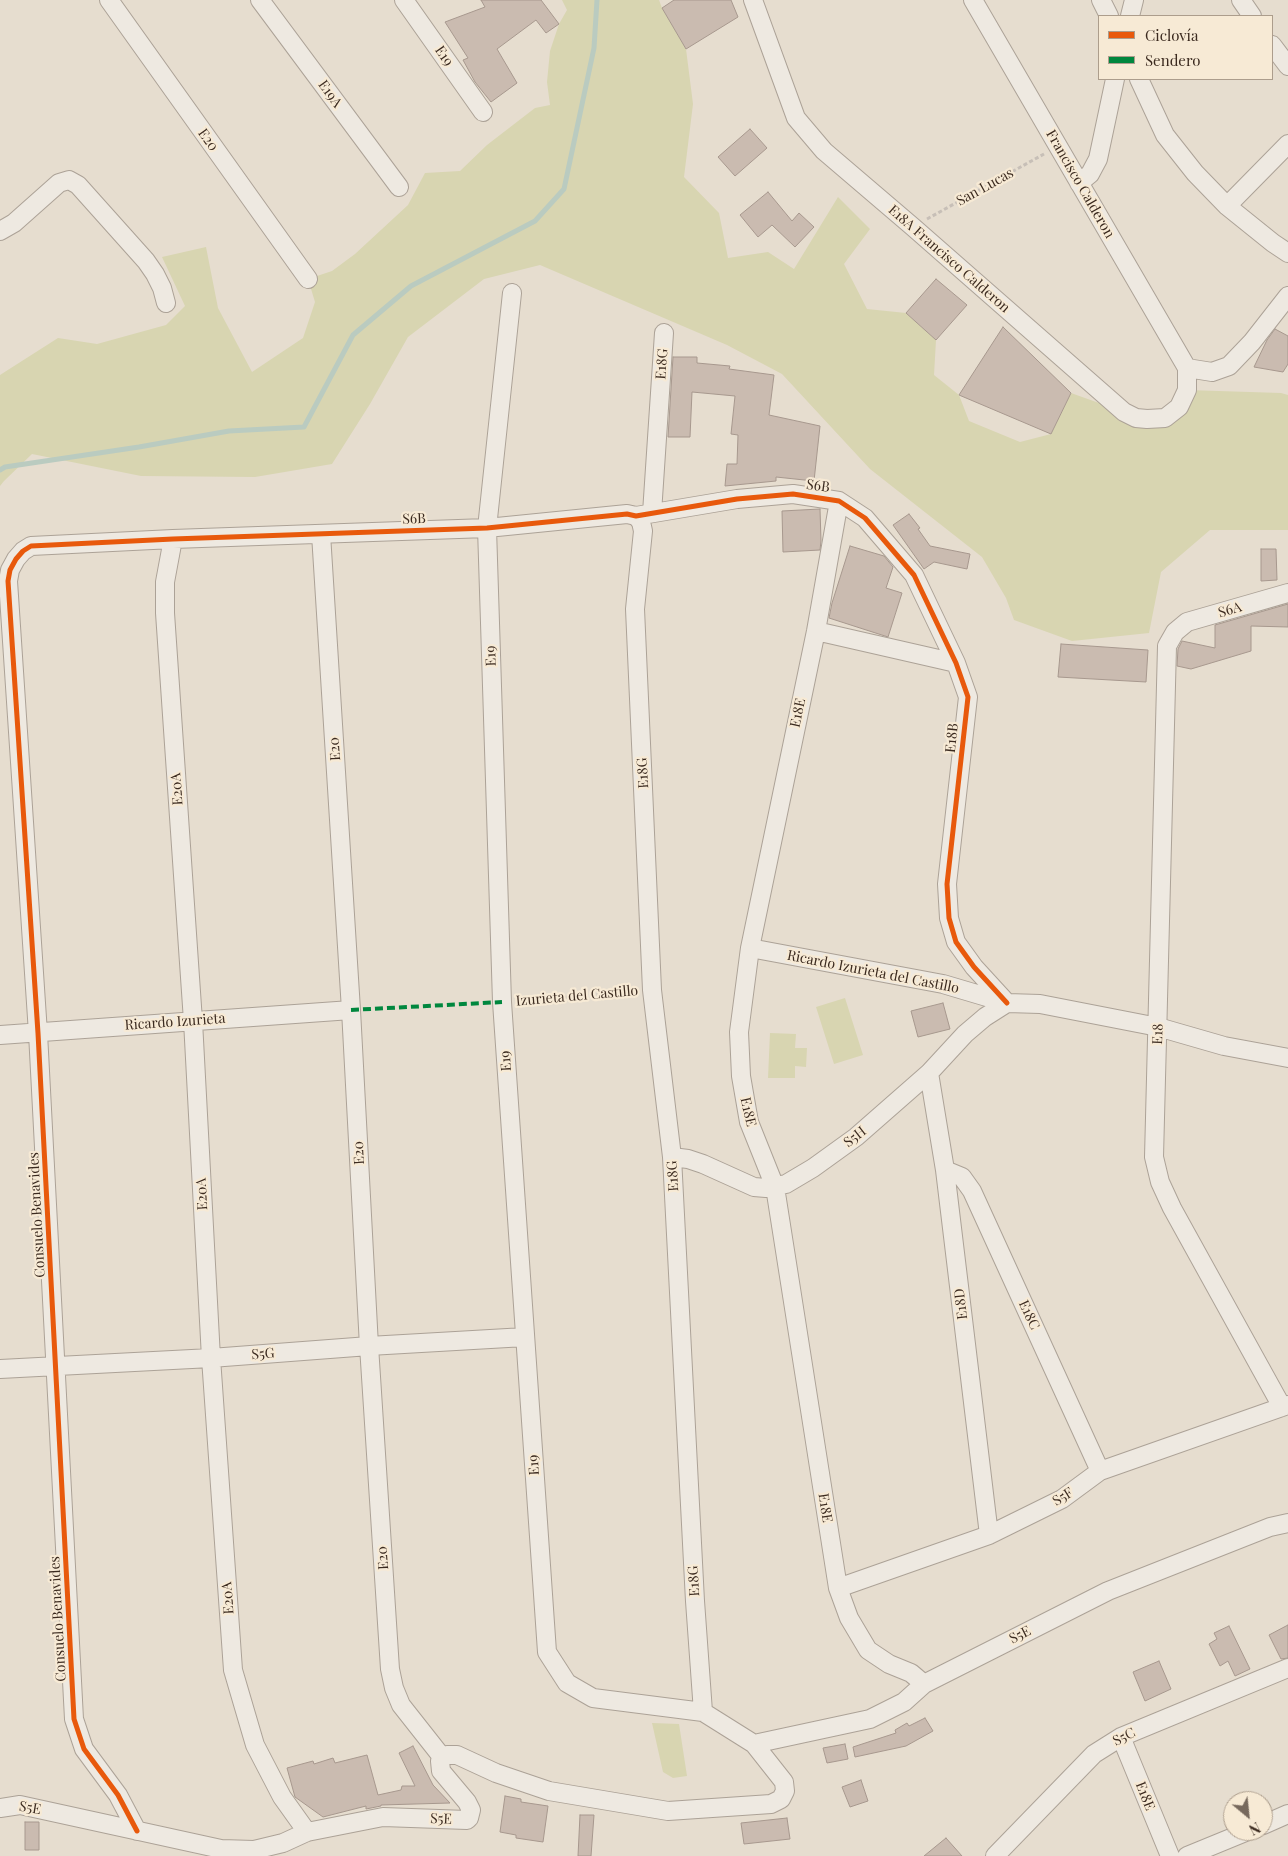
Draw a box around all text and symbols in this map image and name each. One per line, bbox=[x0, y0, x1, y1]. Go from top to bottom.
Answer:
legend bbox=[1098, 15, 1273, 80]
text: Ciclovía bbox=[1145, 25, 1198, 45]
street label: E19 bbox=[431, 43, 457, 69]
text: Sendero bbox=[1145, 50, 1201, 70]
street label: E19A bbox=[314, 77, 346, 111]
street label: E20 bbox=[194, 126, 222, 154]
street label: Francisco Calderon bbox=[1042, 127, 1118, 241]
street label: San Lucas bbox=[953, 164, 1017, 210]
street label: E18A Francisco Calderon bbox=[885, 202, 1013, 316]
street label: E18G bbox=[653, 348, 671, 380]
street label: S6B bbox=[805, 476, 831, 496]
street label: S6B bbox=[402, 510, 426, 528]
street label: S6A bbox=[1216, 599, 1244, 621]
street label: E19 bbox=[482, 645, 500, 667]
street label: E18E bbox=[787, 697, 809, 729]
street label: E18B bbox=[942, 722, 962, 754]
street label: E20 bbox=[326, 737, 344, 761]
street label: E18G bbox=[634, 757, 652, 789]
street label: E20A bbox=[167, 772, 187, 806]
street label: Ricardo Izurieta del Castillo bbox=[786, 947, 960, 997]
street label: Izurieta del Castillo bbox=[515, 982, 639, 1010]
street label: Ricardo Izurieta bbox=[124, 1010, 226, 1034]
street label: E18 bbox=[1149, 1023, 1167, 1045]
street label: E19 bbox=[497, 1050, 515, 1072]
street label: E18E bbox=[736, 1096, 760, 1128]
street label: S5H bbox=[840, 1123, 870, 1151]
street label: E20 bbox=[350, 1141, 368, 1165]
street label: Consuelo Benavides bbox=[25, 1152, 49, 1278]
street label: E18G bbox=[664, 1160, 682, 1192]
street label: E20A bbox=[193, 1177, 211, 1211]
street label: E18D bbox=[951, 1288, 971, 1320]
street label: E18C bbox=[1015, 1298, 1043, 1332]
street label: S5G bbox=[251, 1345, 275, 1363]
street label: E19 bbox=[525, 1454, 543, 1476]
street label: S5F bbox=[1050, 1484, 1076, 1510]
street label: E18E bbox=[814, 1492, 836, 1524]
street label: E20 bbox=[374, 1546, 392, 1570]
street label: Consuelo Benavides bbox=[46, 1556, 70, 1682]
street label: E18G bbox=[685, 1565, 703, 1597]
street label: E20A bbox=[218, 1581, 238, 1615]
street label: S5E bbox=[1006, 1623, 1034, 1647]
street label: S5C bbox=[1110, 1724, 1138, 1750]
street label: E18E bbox=[1132, 1779, 1158, 1813]
north arrow bbox=[1223, 1791, 1273, 1841]
street label: S5E bbox=[18, 1798, 42, 1818]
street label: S5E bbox=[430, 1810, 452, 1828]
text: N bbox=[1246, 1818, 1264, 1840]

